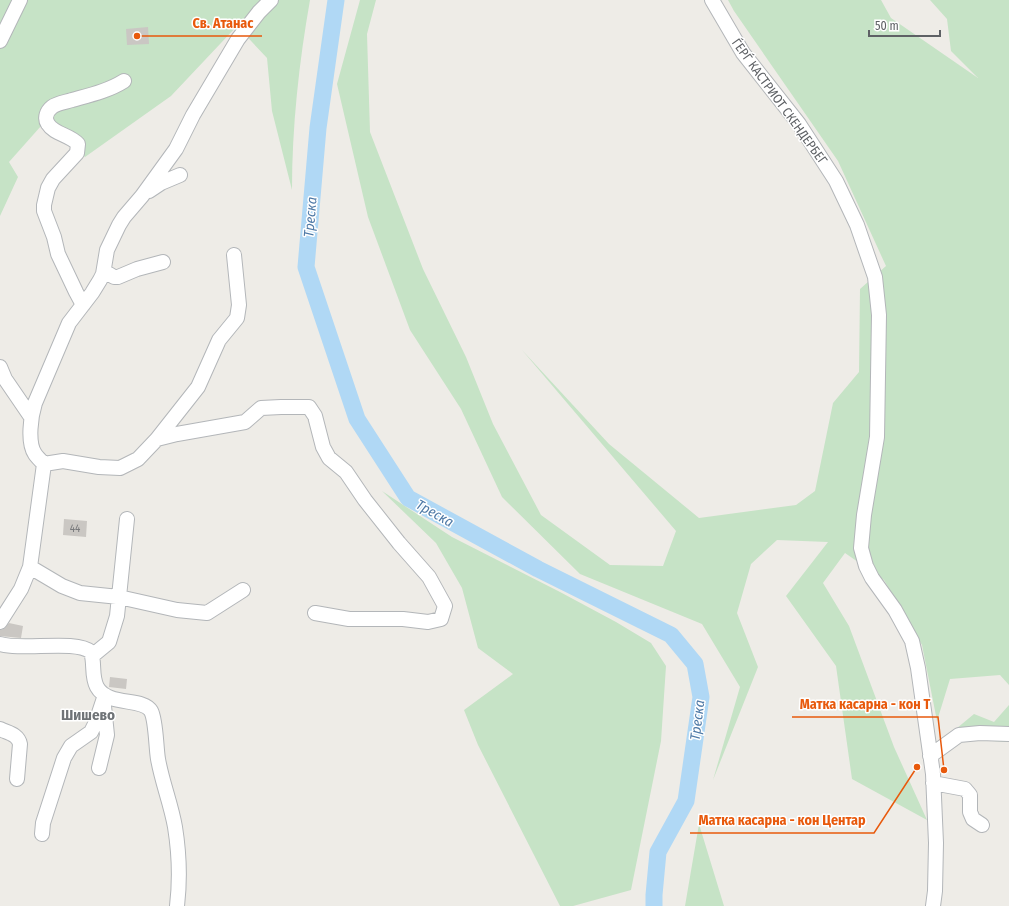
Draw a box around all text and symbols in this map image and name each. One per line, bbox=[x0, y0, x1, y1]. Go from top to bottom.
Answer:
callout: Св. Атанас bbox=[185, 10, 262, 36]
scale bar bbox=[869, 12, 940, 38]
text: Св. Атанас bbox=[193, 15, 254, 32]
text: 50 m bbox=[875, 19, 899, 33]
street label: ЃЕРЃ КАСТРИОТ СКЕНДЕРБЕГ bbox=[729, 35, 830, 167]
water label: Треска bbox=[300, 196, 321, 238]
water label: Треска bbox=[413, 496, 457, 531]
house number: 44 bbox=[70, 522, 81, 535]
callout: Матка касарна - кон Т bbox=[792, 691, 938, 717]
text: Матка касарна - кон Т bbox=[800, 696, 930, 713]
water label: Треска bbox=[687, 699, 708, 741]
district label: Шишево bbox=[61, 706, 115, 724]
callout: Матка касарна - кон Центар bbox=[690, 807, 874, 833]
text: Матка касарна - кон Центар bbox=[698, 812, 866, 829]

